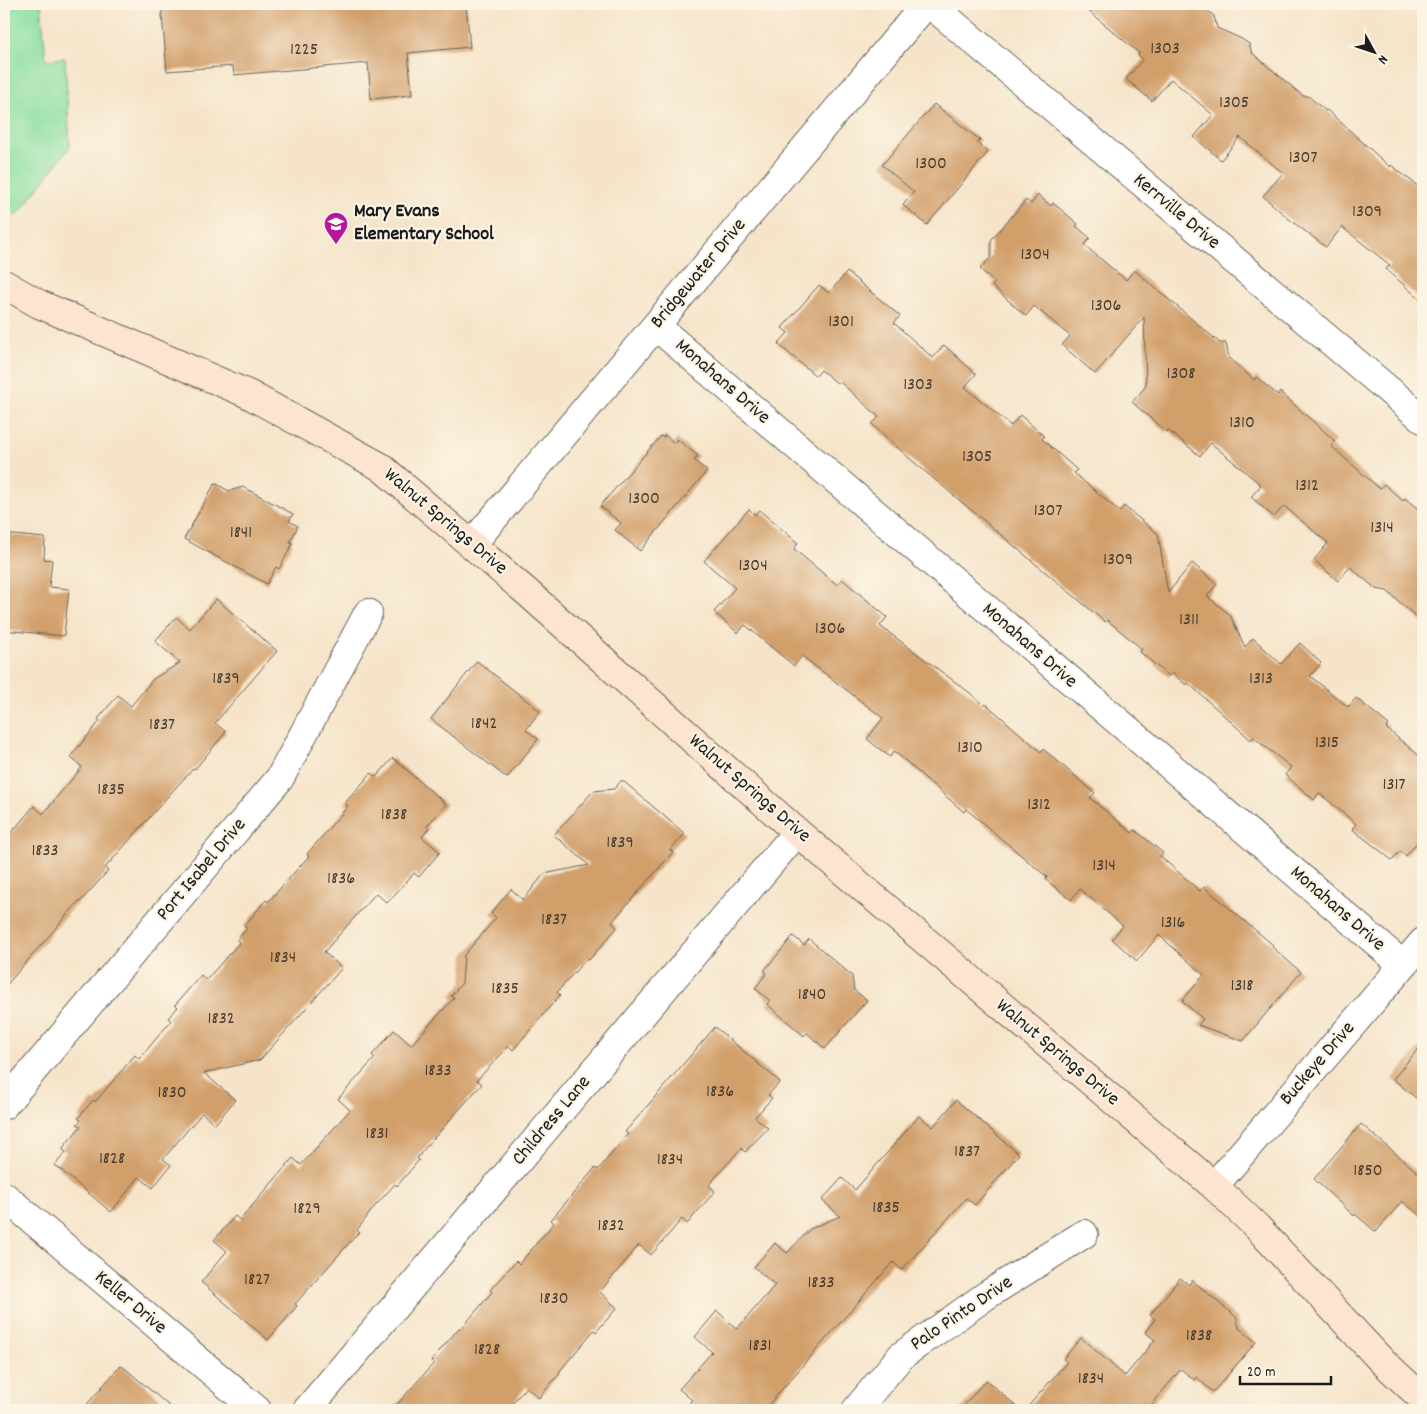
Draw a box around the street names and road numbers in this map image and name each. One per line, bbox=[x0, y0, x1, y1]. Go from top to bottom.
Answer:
street label: Kerrville Drive bbox=[1126, 167, 1226, 257]
street label: Bridgewater Drive bbox=[644, 213, 754, 335]
street label: Monahans Drive bbox=[668, 333, 776, 432]
street label: Walnut Springs Drive bbox=[377, 462, 513, 582]
street label: Monahans Drive bbox=[975, 597, 1083, 696]
street label: Walnut Springs Drive bbox=[682, 728, 816, 850]
street label: Port Isabel Drive bbox=[151, 812, 254, 928]
street label: Monahans Drive bbox=[1283, 860, 1391, 959]
street label: Walnut Springs Drive bbox=[989, 993, 1125, 1113]
street label: Buckeye Drive bbox=[1274, 1016, 1363, 1112]
street label: Childress Lane bbox=[506, 1070, 598, 1172]
street label: Keller Drive bbox=[88, 1264, 172, 1342]
street label: Palo Pinto Drive bbox=[905, 1269, 1019, 1359]

